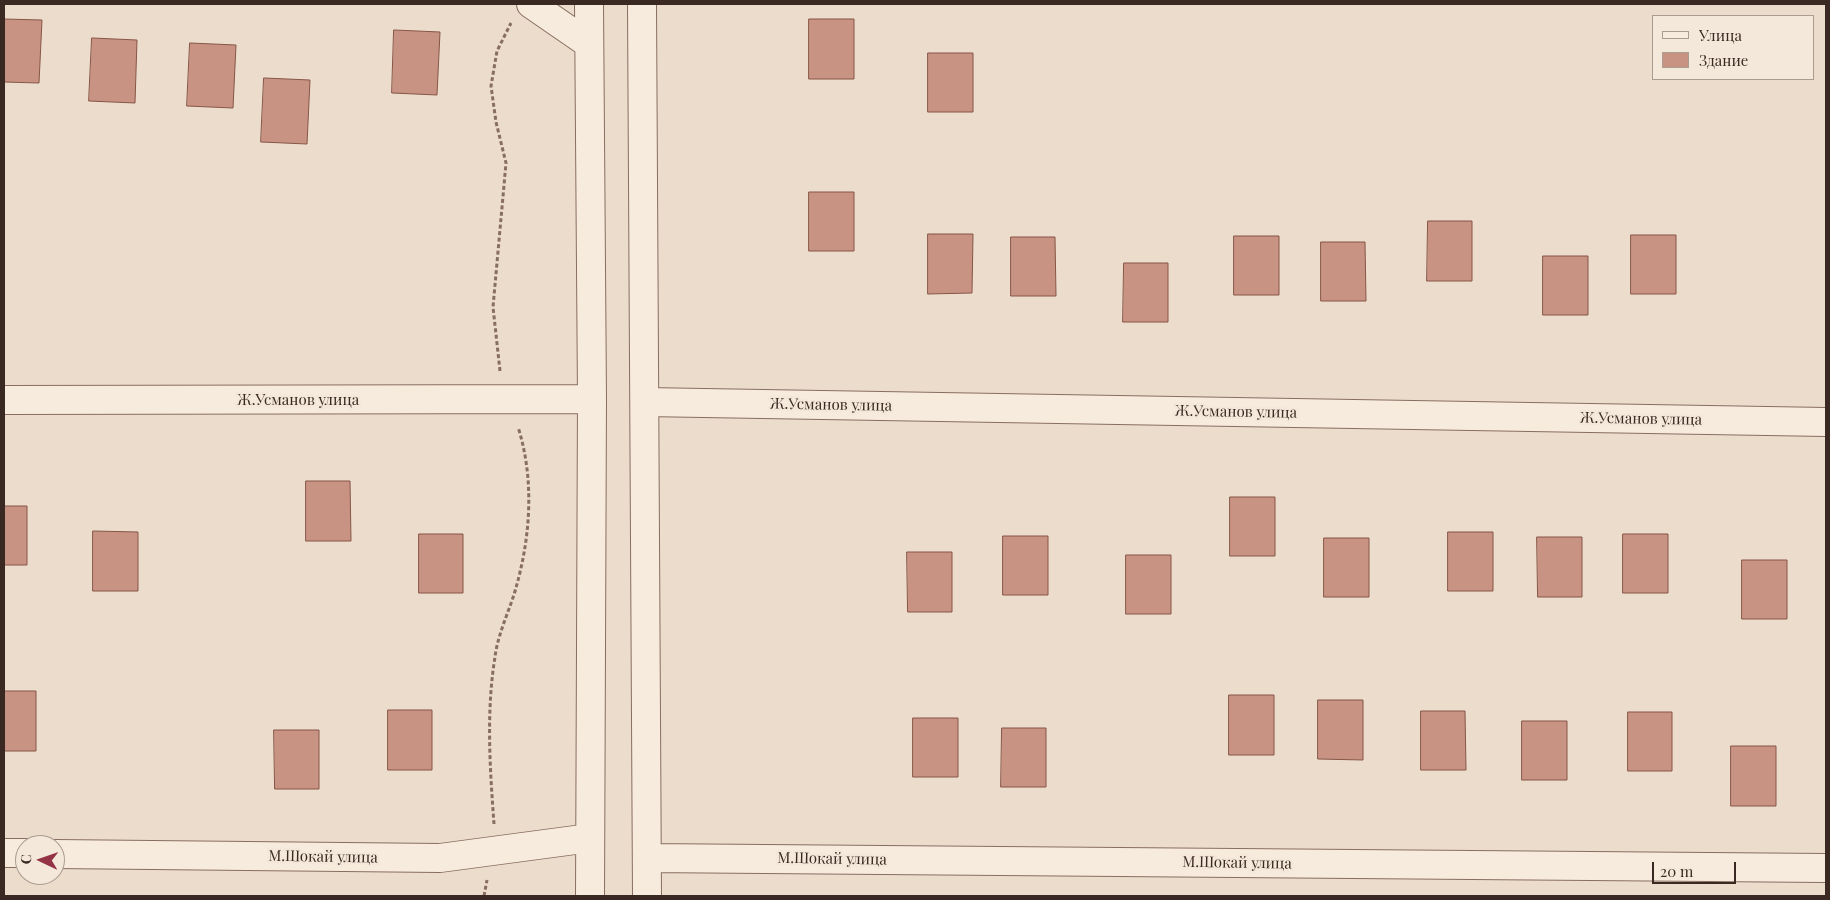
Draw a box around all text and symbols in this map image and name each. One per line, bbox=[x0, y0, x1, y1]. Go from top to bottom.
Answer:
legend bbox=[1652, 15, 1815, 80]
text: Улица bbox=[1699, 25, 1742, 45]
text: Здание bbox=[1699, 50, 1748, 70]
street label: Ж.Усманов улица bbox=[237, 391, 359, 409]
street label: Ж.Усманов улица bbox=[770, 395, 892, 415]
street label: Ж.Усманов улица bbox=[1175, 402, 1297, 422]
street label: Ж.Усманов улица bbox=[1580, 409, 1702, 429]
north arrow bbox=[15, 835, 65, 885]
street label: М.Шокай улица bbox=[268, 847, 378, 867]
street label: М.Шокай улица bbox=[777, 849, 887, 869]
scale bar bbox=[1655, 852, 1739, 884]
street label: М.Шокай улица bbox=[1182, 853, 1292, 873]
text: С bbox=[16, 854, 35, 865]
text: 20 m bbox=[1660, 861, 1693, 881]

